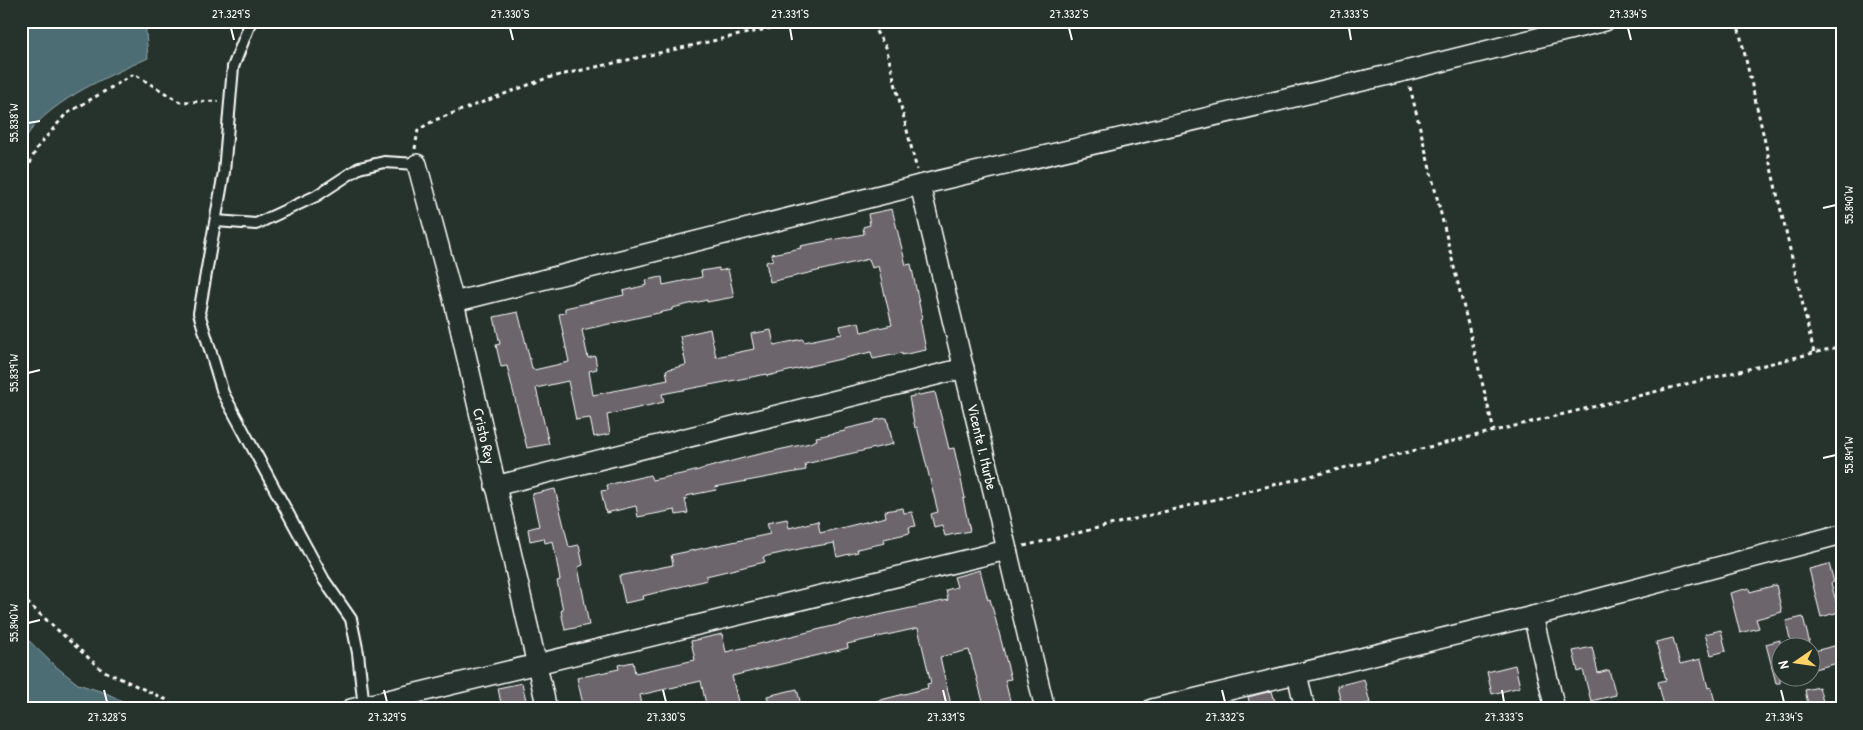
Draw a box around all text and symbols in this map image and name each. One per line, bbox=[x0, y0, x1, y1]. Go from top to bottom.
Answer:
text: 27.329°S bbox=[212, 5, 250, 22]
text: 27.330°S bbox=[491, 5, 530, 22]
text: 27.331°S bbox=[771, 5, 809, 22]
text: 27.332°S bbox=[1050, 5, 1089, 22]
text: 27.333°S bbox=[1330, 5, 1369, 22]
text: 27.334°S bbox=[1609, 5, 1647, 22]
text: 55.838°W bbox=[5, 103, 22, 142]
text: 55.840°W bbox=[1840, 185, 1857, 224]
text: 55.839°W bbox=[5, 353, 22, 392]
street label: Vicente I. Iturbe bbox=[962, 402, 1003, 492]
street label: Cristo Rey bbox=[468, 406, 501, 466]
text: 55.841°W bbox=[1840, 436, 1857, 473]
text: 55.840°W bbox=[5, 603, 22, 642]
north arrow bbox=[1770, 638, 1820, 688]
text: N bbox=[1773, 659, 1793, 671]
text: 27.328°S bbox=[88, 708, 127, 725]
text: 27.329°S bbox=[368, 708, 406, 725]
text: 27.330°S bbox=[647, 708, 686, 725]
text: 27.331°S bbox=[927, 708, 965, 725]
text: 27.332°S bbox=[1206, 708, 1245, 725]
text: 27.333°S bbox=[1485, 708, 1524, 725]
text: 27.334°S bbox=[1765, 708, 1803, 725]

